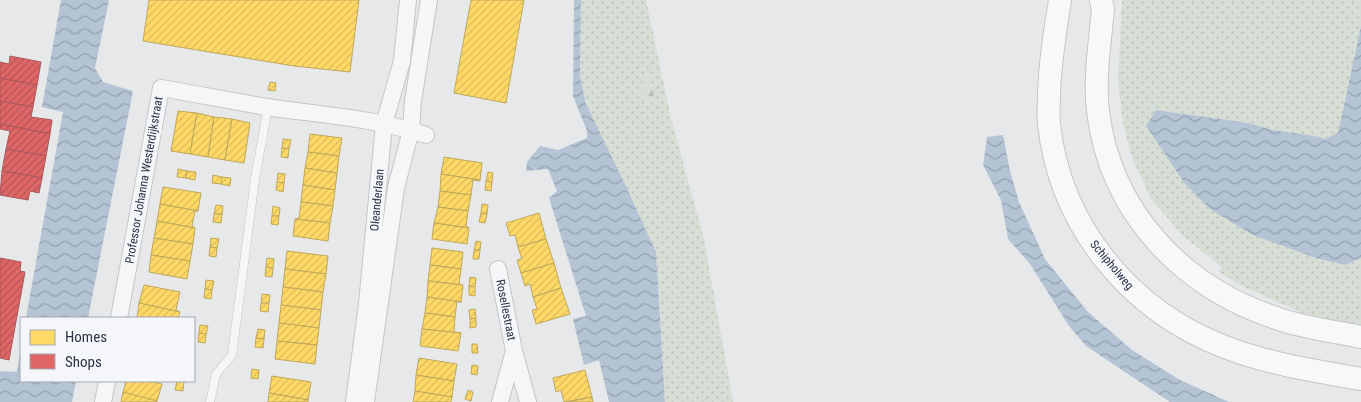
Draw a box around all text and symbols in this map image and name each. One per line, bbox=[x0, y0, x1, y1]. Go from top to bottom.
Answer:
street label: Professor Johanna Westerdijkstraat bbox=[122, 95, 166, 265]
street label: Oleanderlaan bbox=[367, 168, 387, 232]
street label: Schipholweg bbox=[1087, 237, 1137, 293]
street label: Rosellestraat bbox=[493, 278, 519, 342]
legend bbox=[20, 317, 195, 382]
text: Homes bbox=[65, 328, 107, 346]
text: Shops bbox=[65, 353, 102, 371]

